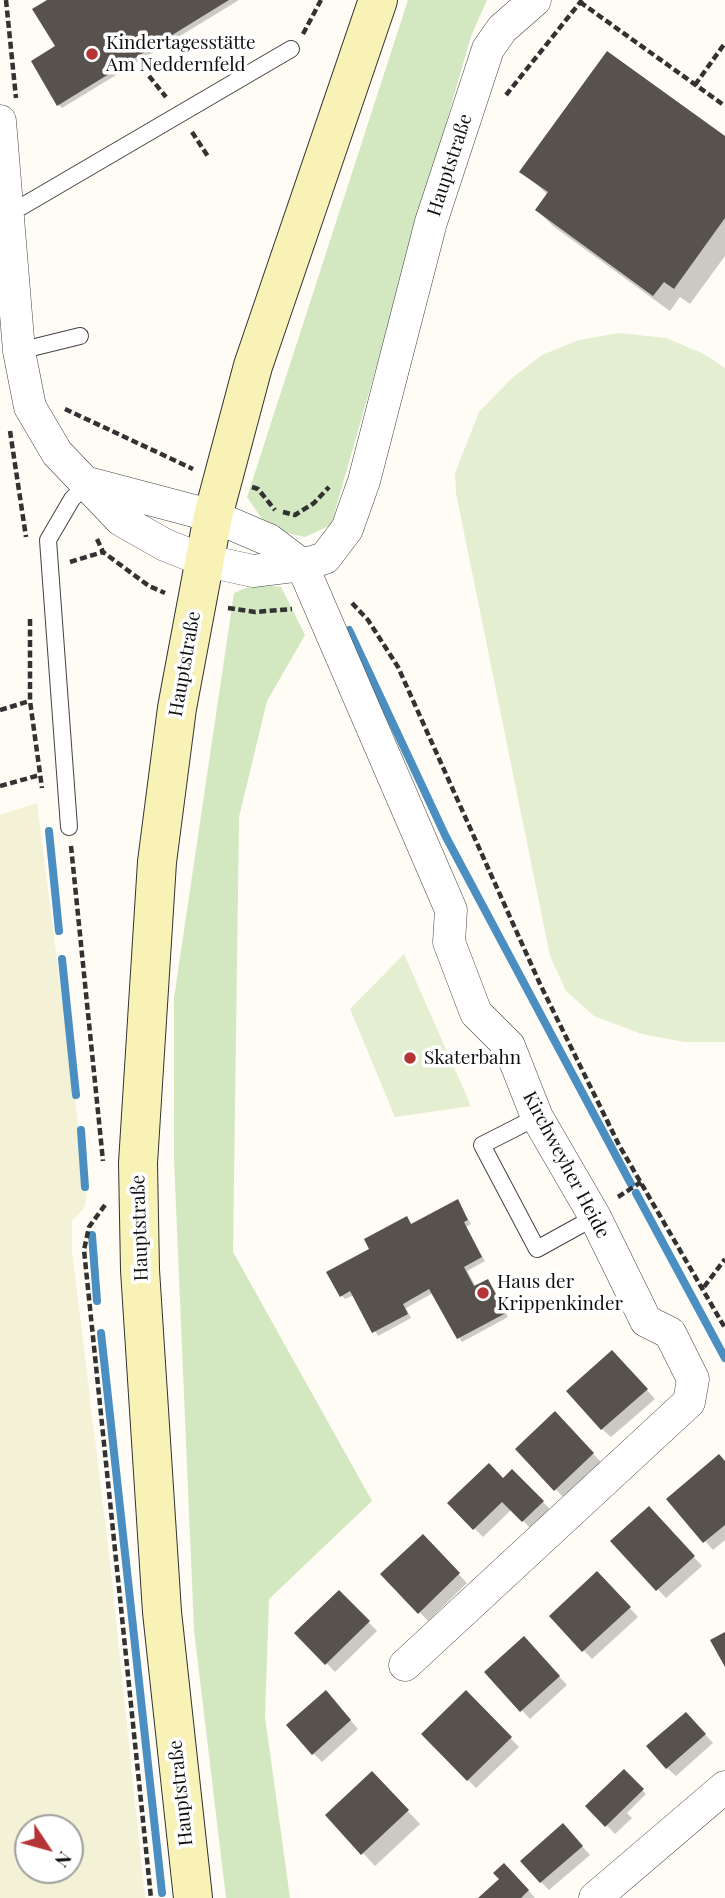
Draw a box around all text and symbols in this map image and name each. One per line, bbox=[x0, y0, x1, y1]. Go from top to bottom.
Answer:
place label: Kindertagesstätte Am Neddernfeld bbox=[106, 32, 256, 76]
marker: Kindertagesstätte Am Neddernfeld bbox=[84, 46, 100, 62]
street label: Hauptstraße bbox=[423, 111, 477, 219]
street label: Hauptstraße bbox=[165, 610, 205, 718]
place label: Skaterbahn bbox=[424, 1047, 521, 1069]
marker: Skaterbahn bbox=[402, 1050, 418, 1066]
street label: Kirchweyher Heide bbox=[518, 1088, 614, 1242]
street label: Hauptstraße bbox=[127, 1174, 153, 1282]
place label: Haus der Krippenkinder bbox=[497, 1271, 623, 1315]
marker: Haus der Krippenkinder bbox=[475, 1285, 491, 1301]
street label: Hauptstraße bbox=[164, 1739, 198, 1847]
north arrow bbox=[14, 1814, 84, 1884]
text: N bbox=[50, 1847, 79, 1873]

